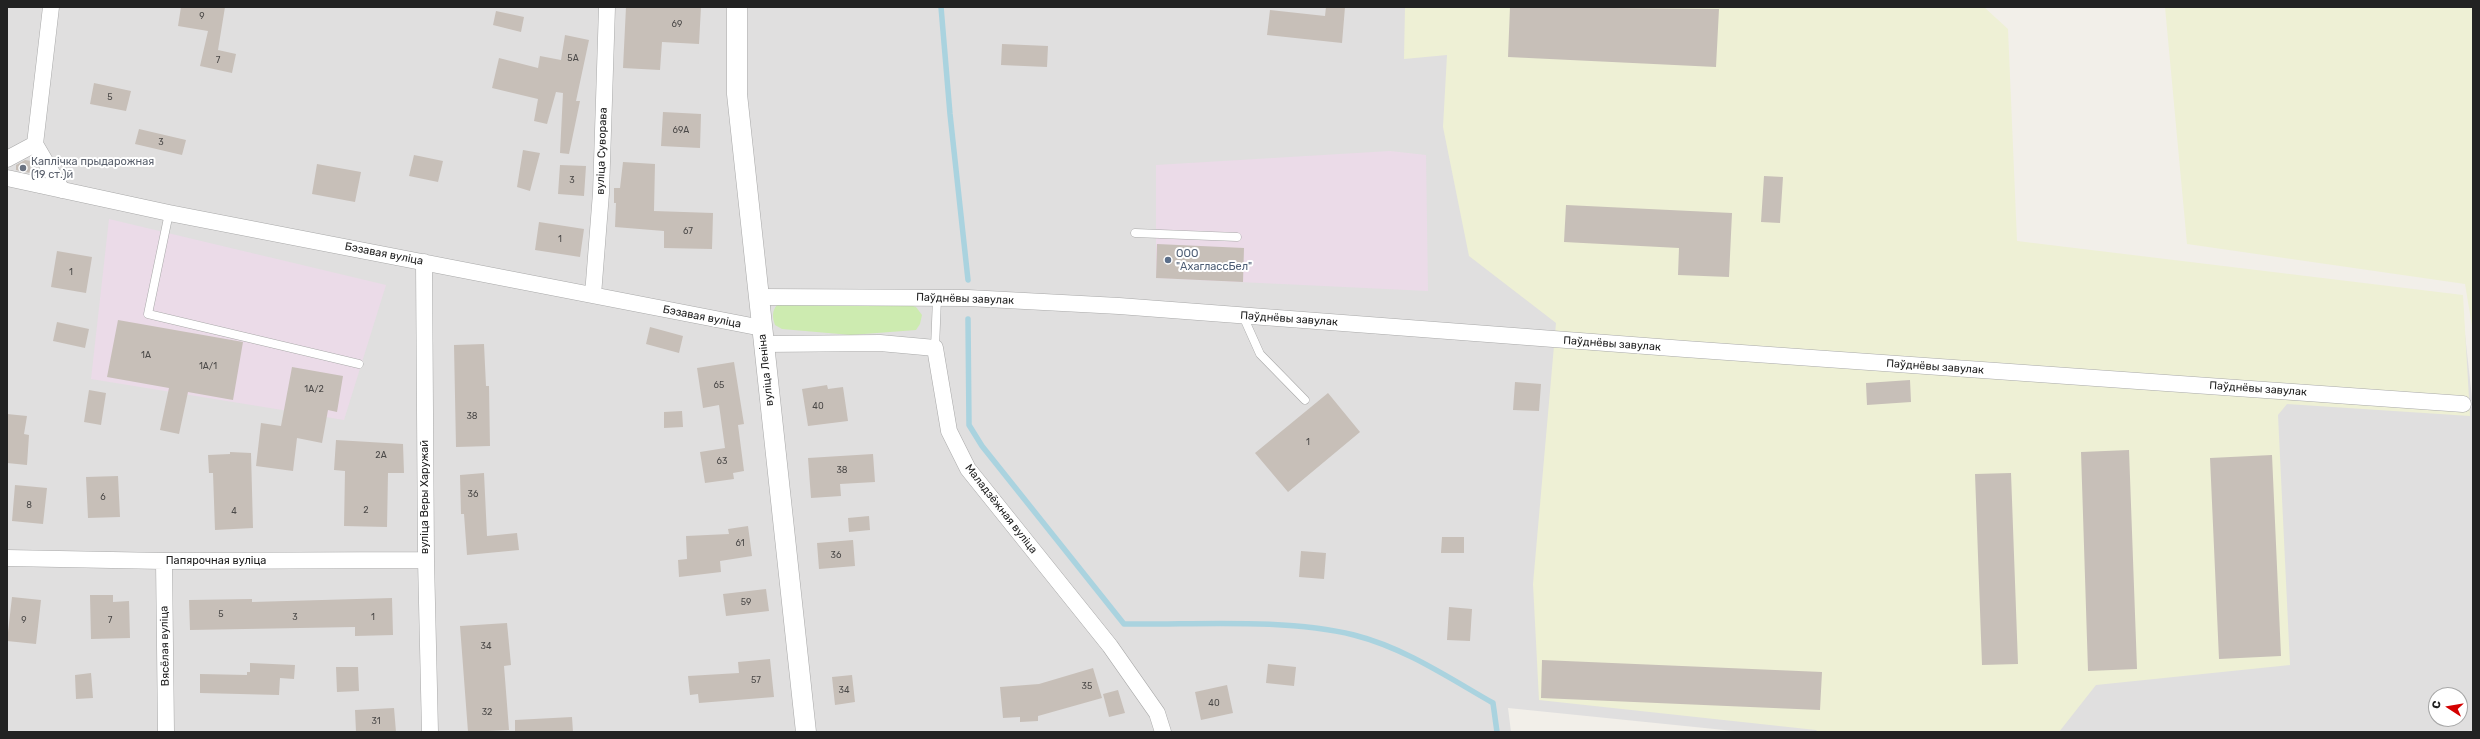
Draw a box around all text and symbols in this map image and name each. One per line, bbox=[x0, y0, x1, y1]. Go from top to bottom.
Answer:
house number: 9 bbox=[199, 11, 205, 21]
house number: 69 bbox=[672, 19, 682, 29]
house number: 5А bbox=[567, 53, 579, 63]
house number: 7 bbox=[216, 55, 220, 65]
house number: 5 bbox=[107, 92, 113, 102]
street label: вуліца Суворава bbox=[594, 107, 610, 195]
house number: 69А bbox=[673, 125, 689, 135]
house number: 3 bbox=[158, 137, 164, 147]
place label: Каплічка прыдарожная (19 ст.)й bbox=[31, 155, 154, 181]
marker: Каплічка прыдарожная (19 ст.)й bbox=[18, 163, 28, 173]
house number: 3 bbox=[569, 175, 575, 185]
house number: 67 bbox=[683, 226, 693, 236]
house number: 1 bbox=[558, 234, 562, 244]
street label: Бэзавая вуліца bbox=[344, 240, 424, 268]
place label: ООО "АхаглассБел" bbox=[1176, 247, 1252, 273]
marker: ООО "АхаглассБел" bbox=[1163, 255, 1173, 265]
house number: 1 bbox=[69, 267, 73, 277]
street label: Паўднёвы завулак bbox=[916, 291, 1014, 307]
street label: Бэзавая вуліца bbox=[662, 303, 742, 331]
street label: Паўднёвы завулак bbox=[1240, 309, 1338, 329]
street label: вуліца Леніна bbox=[756, 333, 776, 407]
street label: Паўднёвы завулак bbox=[1563, 334, 1661, 354]
house number: 1А bbox=[141, 350, 151, 360]
street label: Паўднёвы завулак bbox=[1886, 357, 1984, 377]
house number: 1А/1 bbox=[199, 361, 217, 371]
street label: Паўднёвы завулак bbox=[2209, 379, 2307, 399]
house number: 65 bbox=[714, 380, 724, 390]
house number: 1А/2 bbox=[304, 384, 324, 394]
house number: 40 bbox=[812, 401, 824, 411]
house number: 38 bbox=[466, 411, 478, 421]
house number: 1 bbox=[1306, 437, 1310, 447]
street label: вуліца Веры Харужай bbox=[418, 440, 432, 554]
house number: 2А bbox=[375, 450, 387, 460]
house number: 63 bbox=[717, 456, 727, 466]
street label: Маладзёжная вуліца bbox=[962, 462, 1040, 556]
house number: 38 bbox=[836, 465, 848, 475]
house number: 36 bbox=[468, 489, 478, 499]
house number: 6 bbox=[100, 492, 106, 502]
house number: 8 bbox=[26, 500, 32, 510]
house number: 2 bbox=[363, 505, 369, 515]
house number: 4 bbox=[231, 506, 237, 516]
house number: 61 bbox=[735, 538, 745, 548]
house number: 36 bbox=[831, 550, 841, 560]
street label: Папярочная вуліца bbox=[166, 554, 266, 568]
house number: 59 bbox=[741, 597, 751, 607]
street label: Вясёлая вуліца bbox=[158, 606, 172, 686]
house number: 5 bbox=[218, 609, 224, 619]
house number: 3 bbox=[292, 612, 298, 622]
house number: 1 bbox=[371, 612, 375, 622]
house number: 9 bbox=[21, 615, 27, 625]
house number: 7 bbox=[108, 615, 112, 625]
house number: 34 bbox=[481, 641, 491, 651]
house number: 57 bbox=[751, 675, 761, 685]
house number: 35 bbox=[1082, 681, 1092, 691]
house number: 34 bbox=[839, 685, 849, 695]
north arrow bbox=[2428, 687, 2468, 727]
house number: 40 bbox=[1208, 698, 1220, 708]
text: С bbox=[2430, 699, 2444, 710]
house number: 32 bbox=[482, 707, 492, 717]
house number: 31 bbox=[371, 716, 381, 726]

